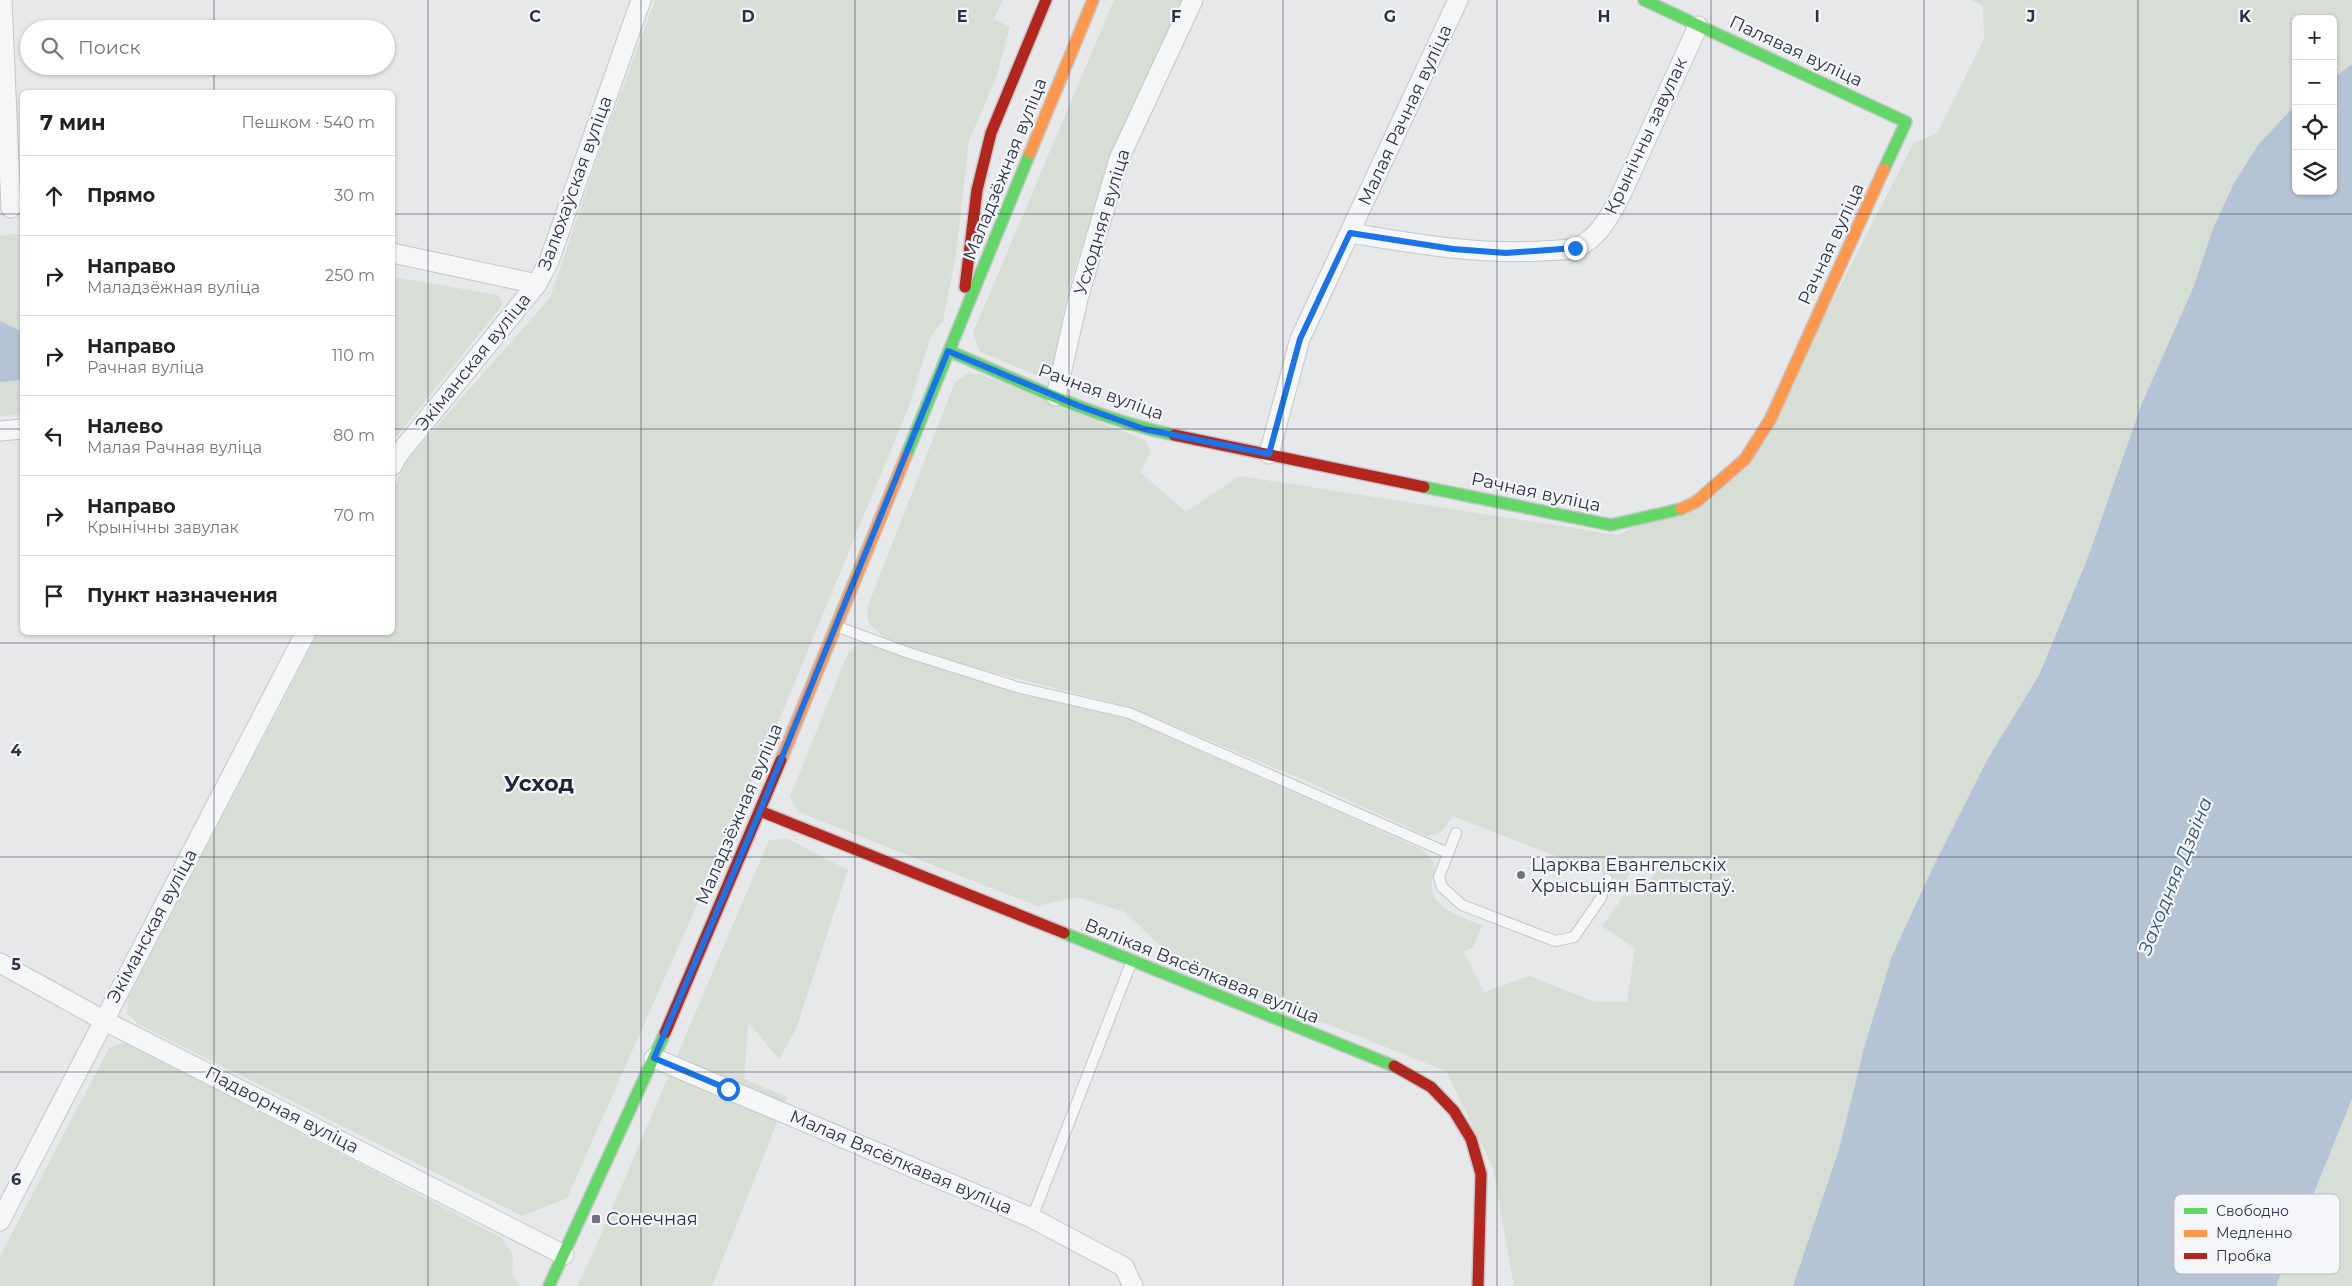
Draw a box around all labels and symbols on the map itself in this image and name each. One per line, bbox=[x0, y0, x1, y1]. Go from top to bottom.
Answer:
text: C bbox=[529, 7, 541, 26]
text: D bbox=[741, 7, 755, 26]
text: E bbox=[957, 7, 967, 26]
text: F bbox=[1171, 7, 1181, 26]
text: G bbox=[1384, 7, 1396, 26]
text: H bbox=[1598, 7, 1610, 26]
text: I bbox=[1814, 7, 1820, 26]
text: J bbox=[2026, 7, 2035, 26]
text: K bbox=[2239, 7, 2252, 26]
street label: Палявая вуліца bbox=[1726, 11, 1866, 91]
street label: Малая Рачная вуліца bbox=[1353, 21, 1457, 209]
street label: Крынічны завулак bbox=[1600, 53, 1692, 218]
street label: Маладзёжная вуліца bbox=[958, 75, 1052, 263]
street label: Залюхаўская вуліца bbox=[533, 93, 617, 273]
street label: Усходняя вуліца bbox=[1069, 146, 1135, 298]
street label: Рачная вуліца bbox=[1793, 180, 1869, 308]
route end bbox=[1564, 237, 1587, 260]
street label: Экіманская вуліца bbox=[411, 289, 535, 435]
street label: Рачная вуліца bbox=[1035, 359, 1167, 425]
street label: Рачная вуліца bbox=[1469, 468, 1603, 516]
street label: Маладзёжная вуліца bbox=[691, 720, 787, 908]
text: 4 bbox=[10, 741, 22, 760]
district label: Усход bbox=[504, 770, 574, 797]
water label: Заходняя Дзвіна bbox=[2133, 794, 2217, 959]
street label: Экіманская вуліца bbox=[102, 845, 202, 1007]
place label: Царква Евангельскіх Хрысьціян Баптыстаў. bbox=[1531, 854, 1735, 897]
marker: Царква Евангельскіх Хрысьціян Баптыстаў. bbox=[1515, 869, 1527, 881]
street label: Вялікая Вясёлкавая вуліца bbox=[1081, 914, 1323, 1028]
text: 5 bbox=[11, 955, 21, 974]
street label: Падворная вуліца bbox=[201, 1062, 363, 1158]
route start bbox=[717, 1078, 740, 1101]
street label: Малая Вясёлкавая вуліца bbox=[786, 1105, 1016, 1219]
text: 6 bbox=[11, 1170, 21, 1189]
legend bbox=[2174, 1194, 2340, 1274]
text: Свободно bbox=[2216, 1202, 2289, 1220]
place label: Сонечная bbox=[606, 1208, 698, 1230]
marker: Сонечная bbox=[590, 1213, 602, 1225]
text: Медленно bbox=[2216, 1224, 2292, 1242]
text: Пробка bbox=[2216, 1247, 2271, 1265]

